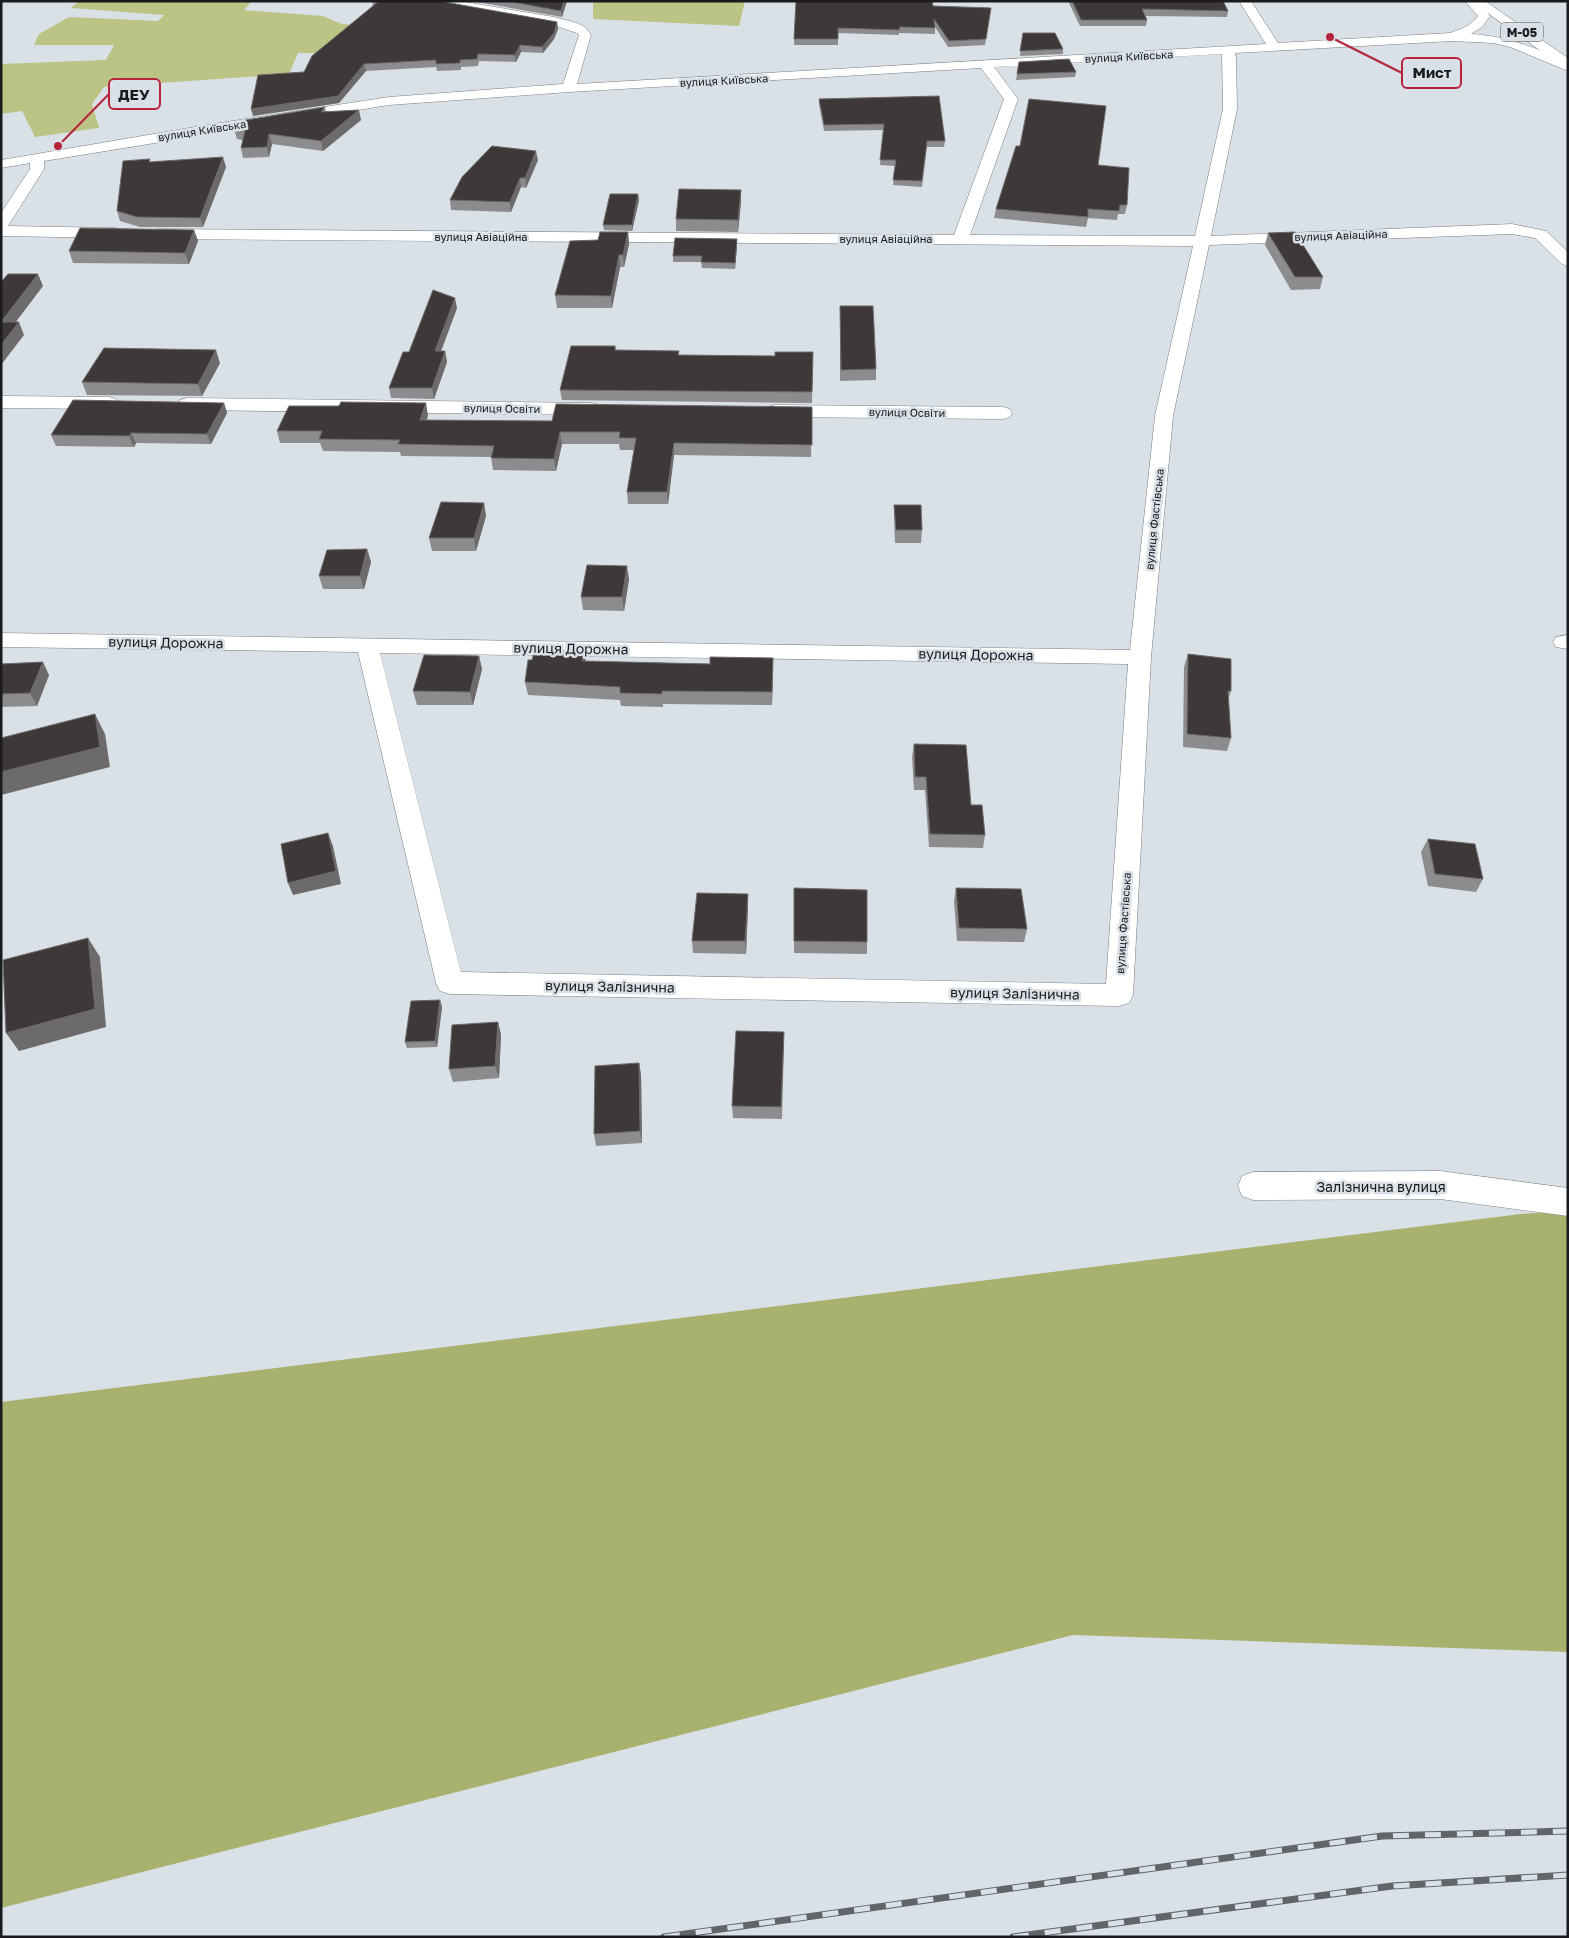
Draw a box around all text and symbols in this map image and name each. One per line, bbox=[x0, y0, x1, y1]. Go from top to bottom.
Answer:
road number: М-05 bbox=[1501, 22, 1543, 42]
street label: вулиця Київська bbox=[1084, 47, 1174, 65]
callout: Мист bbox=[1402, 58, 1461, 88]
text: Мист bbox=[1413, 63, 1452, 81]
street label: вулиця Київська bbox=[679, 71, 769, 89]
callout: ДЕУ bbox=[109, 79, 160, 109]
text: ДЕУ bbox=[118, 85, 150, 103]
street label: вулиця Київська bbox=[157, 117, 247, 143]
street label: вулиця Авіаційна bbox=[1294, 227, 1388, 243]
street label: вулиця Авіаційна bbox=[434, 230, 528, 243]
street label: вулиця Авіаційна bbox=[839, 232, 933, 245]
street label: вулиця Освіти bbox=[464, 401, 540, 415]
street label: вулиця Освіти bbox=[869, 405, 945, 419]
street label: вулиця Фастівська bbox=[1142, 468, 1166, 570]
street label: вулиця Дорожна bbox=[108, 632, 224, 652]
street label: вулиця Дорожна bbox=[513, 638, 629, 658]
street label: вулиця Дорожна bbox=[918, 644, 1034, 664]
street label: вулиця Фастівська bbox=[1113, 872, 1133, 974]
street label: вулиця Залізнична bbox=[545, 976, 675, 996]
street label: вулиця Залізнична bbox=[950, 983, 1080, 1003]
street label: Залізнична вулиця bbox=[1316, 1178, 1446, 1195]

